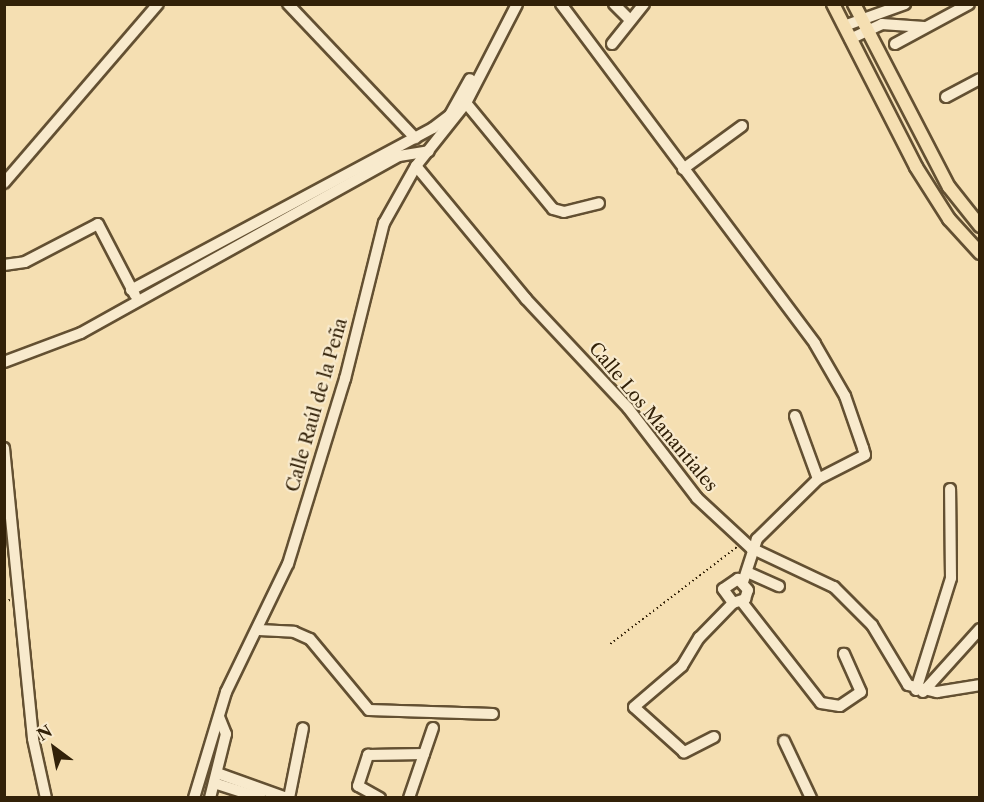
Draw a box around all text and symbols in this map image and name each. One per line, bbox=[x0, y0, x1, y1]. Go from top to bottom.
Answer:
street label: Calle Raúl de la Peña bbox=[282, 315, 352, 495]
street label: Calle Los Manantiales bbox=[584, 338, 722, 496]
north arrow bbox=[24, 718, 84, 778]
text: N bbox=[33, 721, 56, 745]

